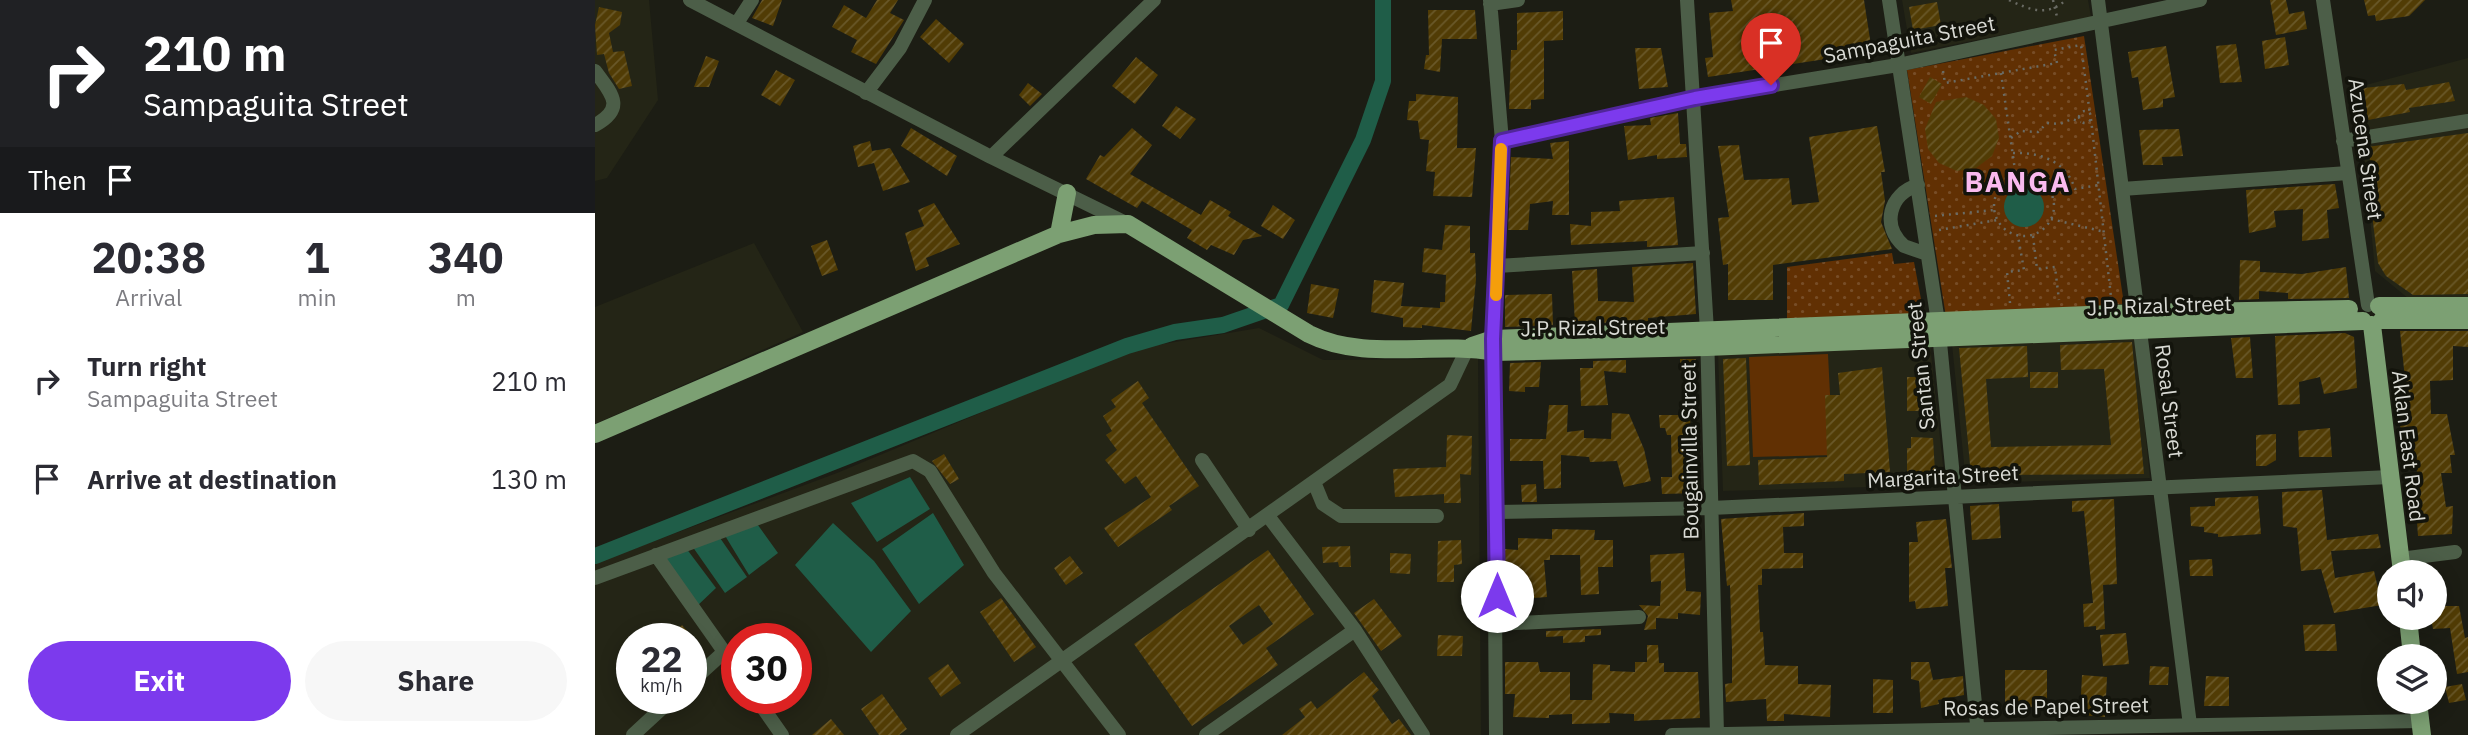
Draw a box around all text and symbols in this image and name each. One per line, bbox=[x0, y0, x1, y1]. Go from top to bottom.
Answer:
street label: Sampaguita Street bbox=[1821, 9, 1997, 69]
pin bbox=[1741, 13, 1801, 85]
text: 210 m bbox=[143, 21, 287, 84]
icon: arrive bbox=[1752, 24, 1790, 62]
icon: right bbox=[28, 28, 119, 119]
street label: Azucena Street bbox=[2342, 76, 2390, 222]
text: Sampaguita Street bbox=[143, 83, 409, 125]
icon: arrive bbox=[101, 161, 139, 199]
text: Then bbox=[28, 163, 87, 197]
district label: BANGA bbox=[1964, 163, 2072, 200]
text: 20:38 bbox=[91, 230, 206, 285]
text: 1 bbox=[304, 230, 330, 285]
text: 340 bbox=[428, 230, 504, 285]
text: Arrival bbox=[115, 282, 182, 312]
text: min bbox=[298, 282, 336, 312]
text: m bbox=[456, 282, 476, 312]
street label: J.P. Rizal Street bbox=[2086, 288, 2232, 322]
street label: Santan Street bbox=[1899, 301, 1941, 431]
street label: J.P. Rizal Street bbox=[1520, 312, 1666, 342]
street label: Rosal Street bbox=[2149, 342, 2191, 460]
text: Turn right bbox=[87, 349, 206, 383]
icon: right bbox=[28, 362, 66, 400]
street label: Bougainvilla Street bbox=[1673, 362, 1705, 540]
text: 210 m bbox=[491, 364, 567, 398]
street label: Aklan East Road bbox=[2386, 369, 2432, 523]
text: Sampaguita Street bbox=[87, 383, 278, 413]
street label: Margarita Street bbox=[1866, 458, 2020, 494]
icon: arrive bbox=[28, 460, 66, 498]
text: Arrive at destination bbox=[87, 462, 337, 496]
text: 130 m bbox=[491, 462, 567, 496]
position arrow bbox=[1460, 559, 1534, 633]
map controls bbox=[2377, 560, 2447, 714]
button: sound bbox=[2377, 560, 2447, 630]
speed limit sign: 30 bbox=[721, 623, 812, 714]
text: 22 bbox=[640, 636, 683, 682]
button: Exit bbox=[28, 641, 291, 721]
button: Share bbox=[305, 641, 567, 721]
button: layers bbox=[2377, 644, 2447, 714]
text: km/h bbox=[640, 674, 683, 697]
street label: Rosas de Papel Street bbox=[1943, 690, 2149, 722]

